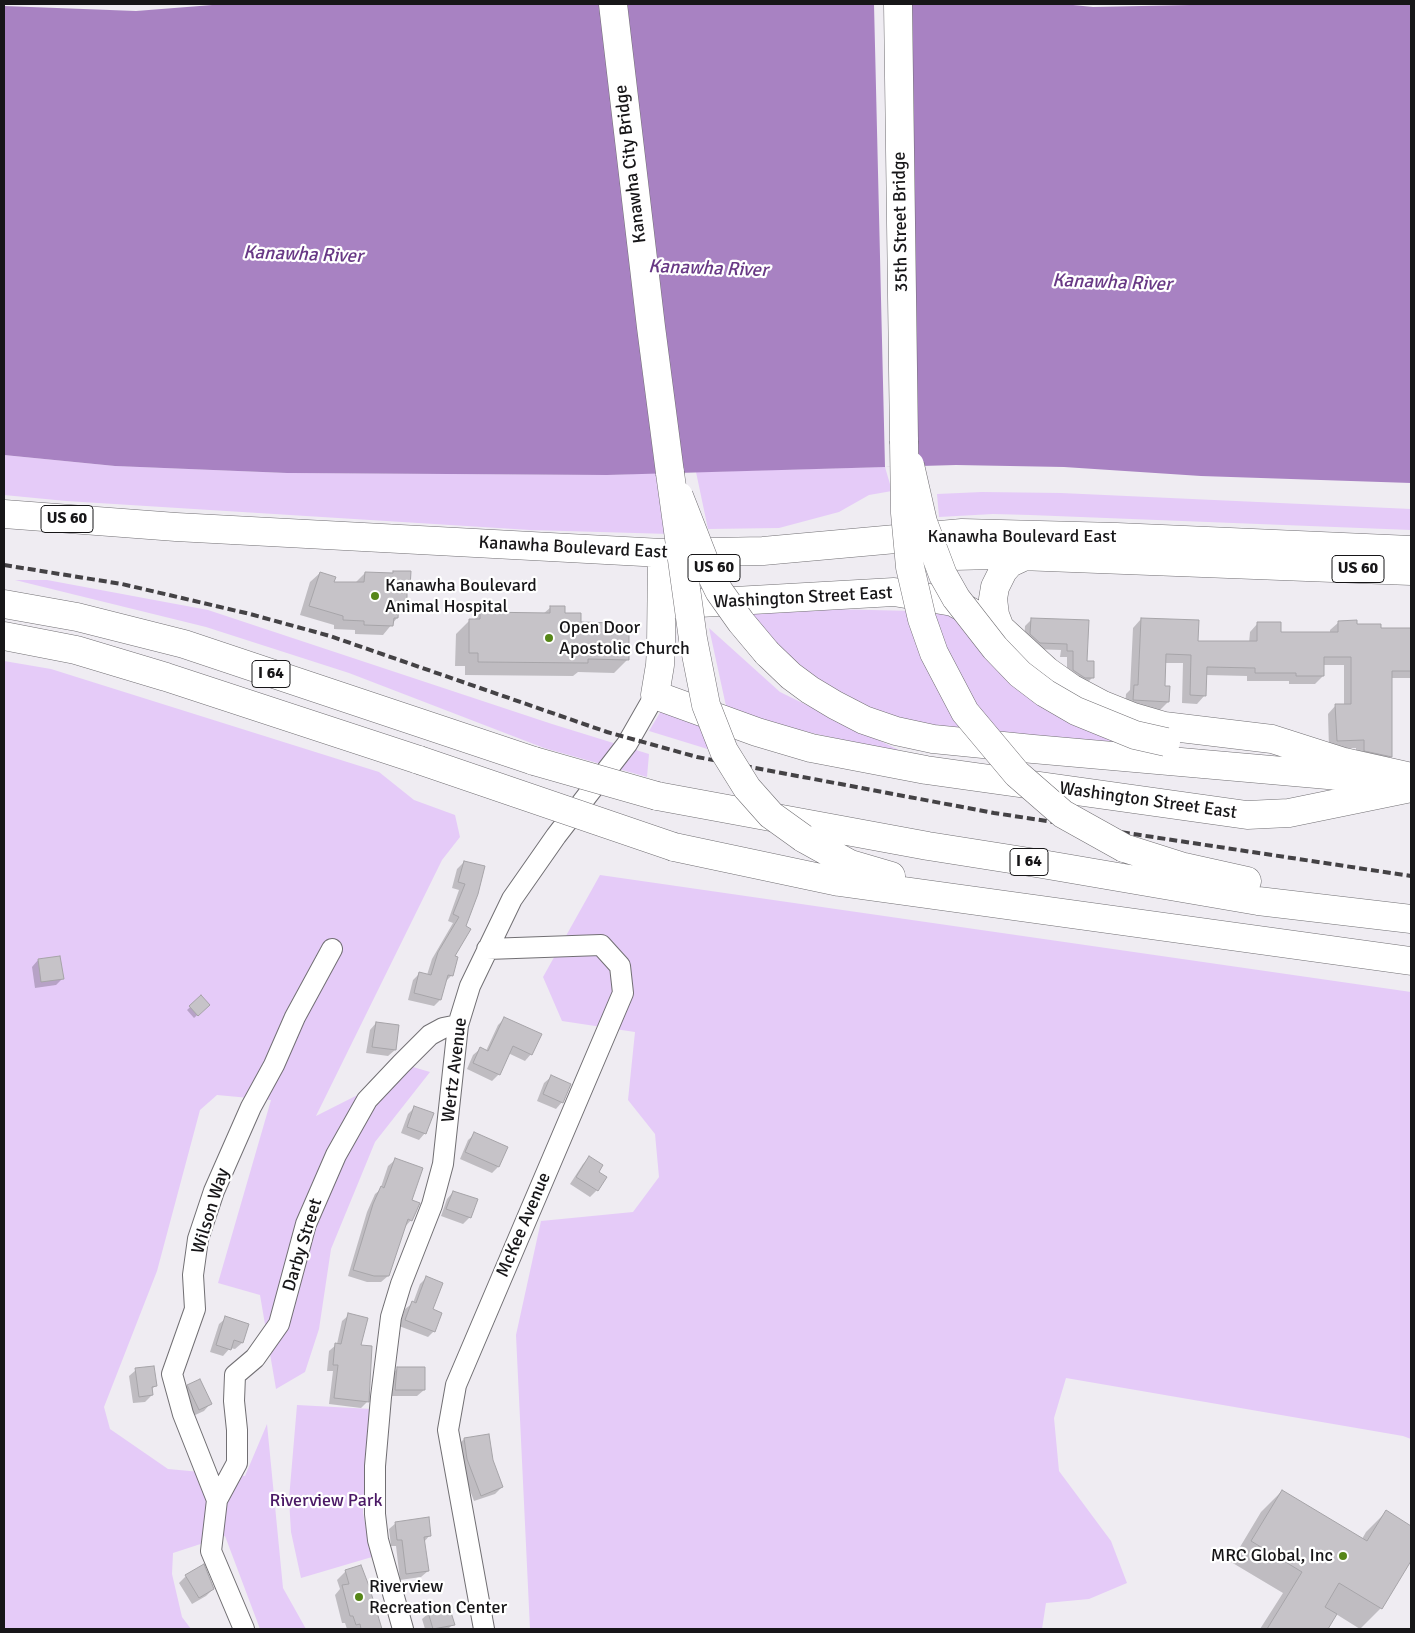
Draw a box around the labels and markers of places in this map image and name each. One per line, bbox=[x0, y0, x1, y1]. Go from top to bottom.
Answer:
place label: Kanawha Boulevard Animal Hospital bbox=[385, 575, 537, 618]
marker: Kanawha Boulevard Animal Hospital bbox=[369, 590, 381, 602]
place label: Open Door Apostolic Church bbox=[559, 617, 690, 660]
marker: Open Door Apostolic Church bbox=[543, 632, 555, 644]
place label: MRC Global, Inc bbox=[1211, 1545, 1333, 1567]
marker: MRC Global, Inc bbox=[1337, 1550, 1349, 1562]
place label: Riverview Recreation Center bbox=[369, 1576, 507, 1618]
marker: Riverview Recreation Center bbox=[353, 1591, 365, 1603]

